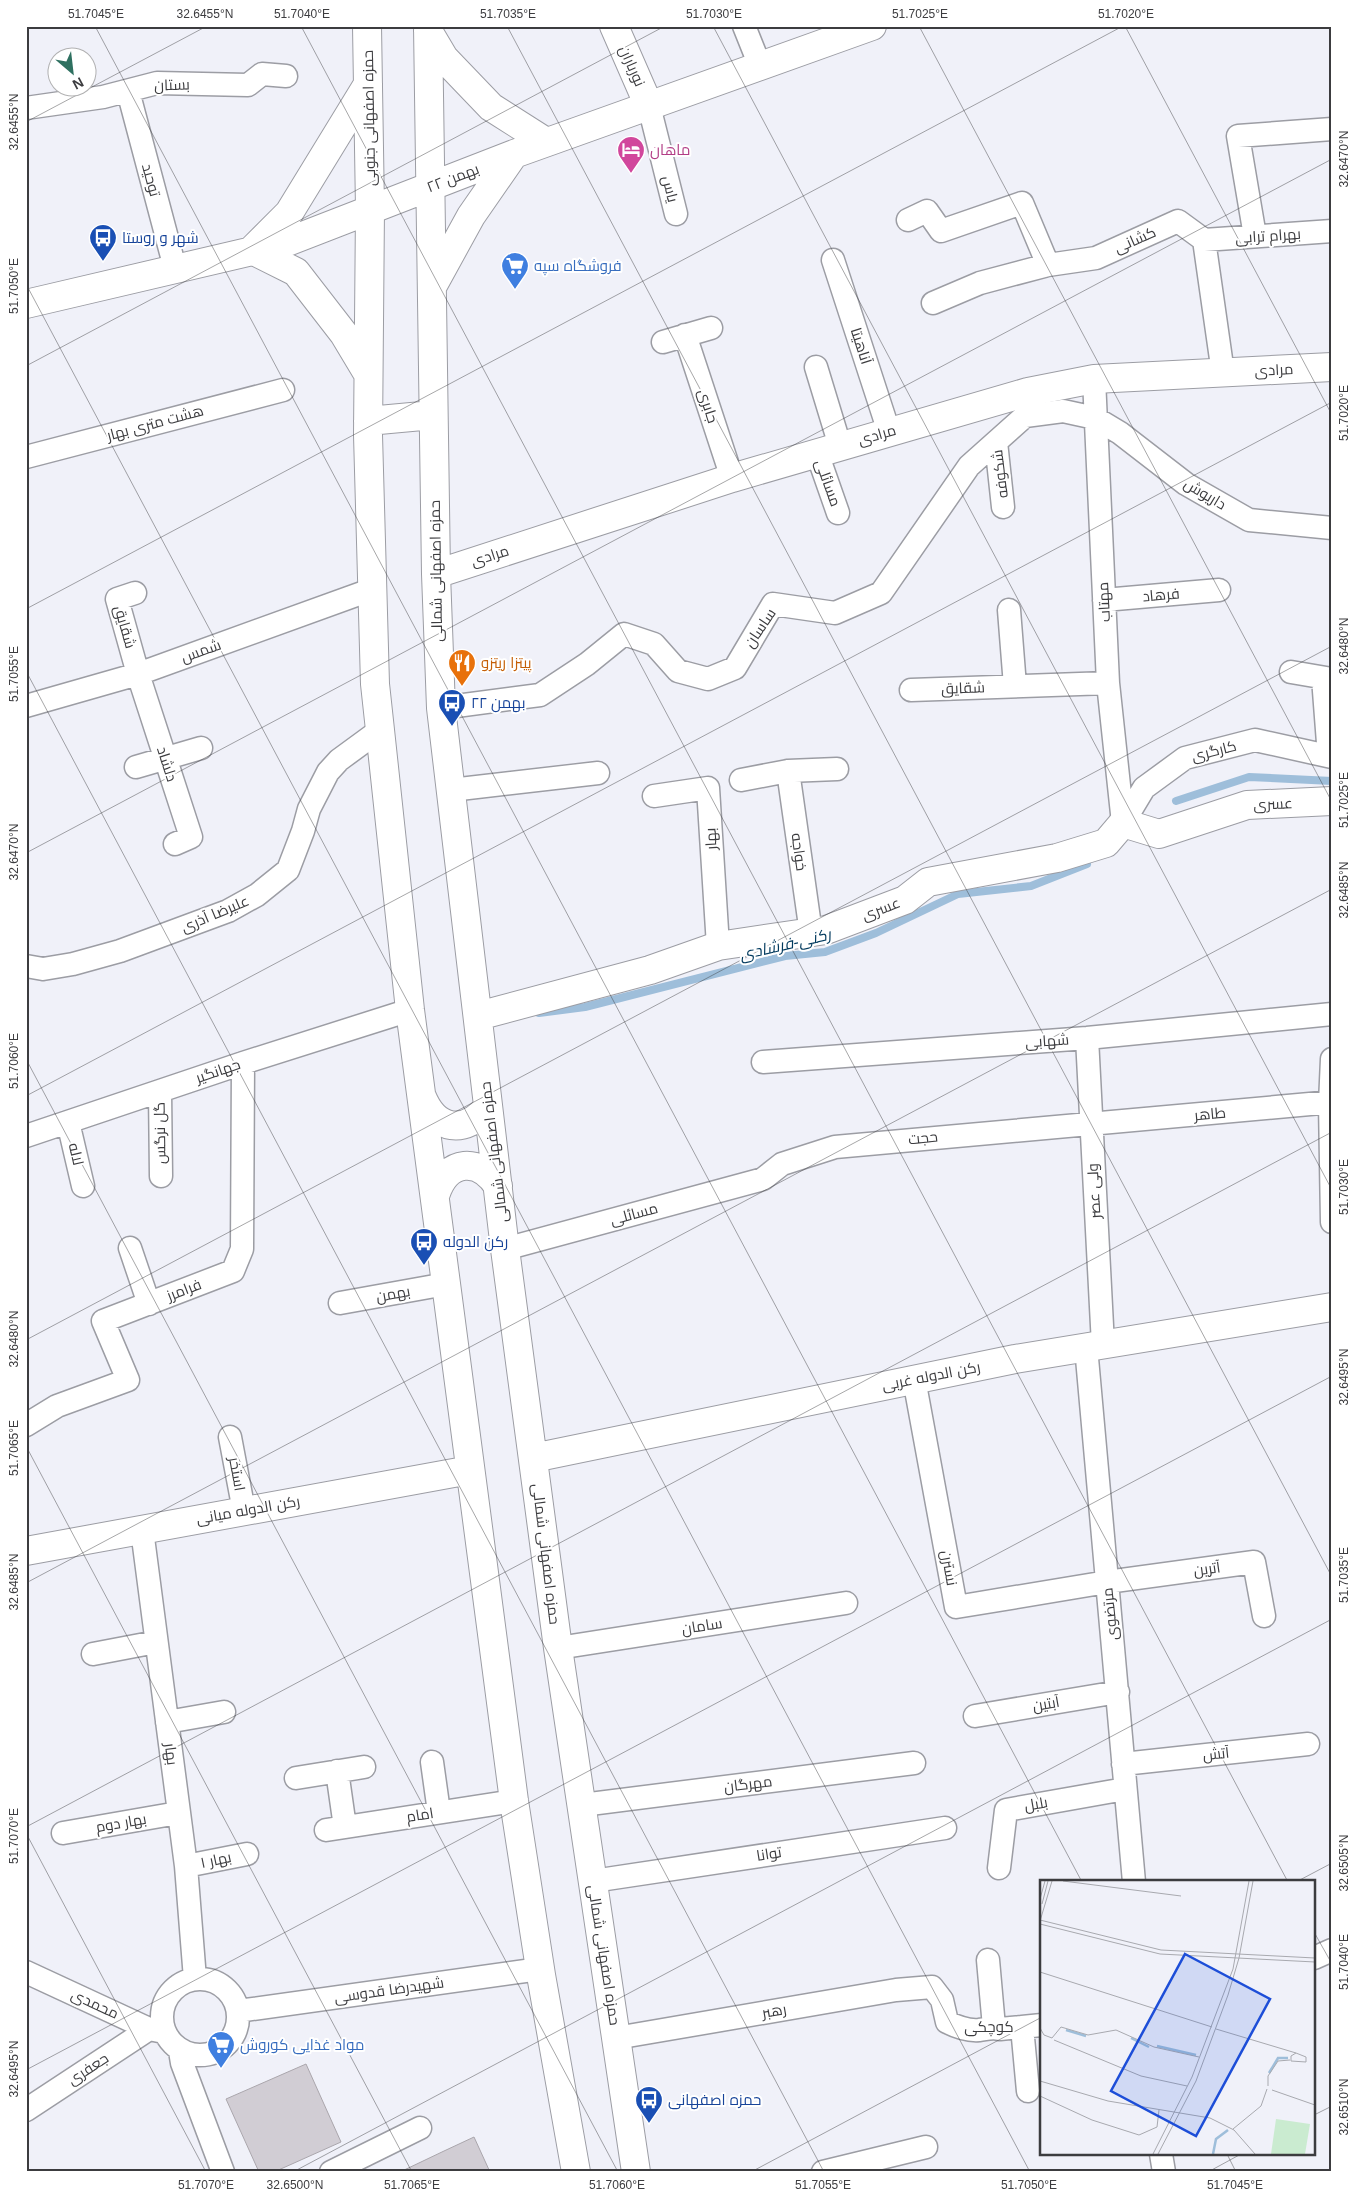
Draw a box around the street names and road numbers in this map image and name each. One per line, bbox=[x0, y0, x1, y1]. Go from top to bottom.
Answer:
street label: نورباران bbox=[614, 43, 649, 90]
street label: حمزه اصفهانی جنوبی bbox=[359, 50, 380, 186]
street label: بستان bbox=[154, 75, 190, 96]
street label: ۲۲ بهمن bbox=[424, 160, 482, 197]
street label: توحید bbox=[138, 162, 164, 198]
street label: یاس bbox=[657, 174, 682, 204]
street label: کشانی bbox=[1111, 223, 1159, 258]
street label: بهرام ترابی bbox=[1235, 225, 1302, 248]
street label: آناهیتا bbox=[848, 325, 875, 366]
street label: مرادی bbox=[1254, 360, 1294, 381]
street label: جابری bbox=[693, 387, 722, 426]
street label: هشت متری بهار bbox=[104, 401, 206, 446]
street label: مرادی bbox=[856, 421, 898, 450]
street label: شکوفه bbox=[988, 449, 1012, 499]
street label: مسائلی bbox=[810, 457, 845, 509]
street label: داریوش bbox=[1180, 474, 1229, 514]
street label: حمزه اصفهانی شمالی bbox=[426, 500, 447, 642]
street label: مرادی bbox=[469, 541, 512, 572]
street label: مهتاب bbox=[1094, 581, 1115, 623]
street label: فرهاد bbox=[1142, 584, 1180, 606]
street label: شقایق bbox=[109, 603, 140, 651]
street label: ساسان bbox=[740, 605, 780, 652]
street label: شمس bbox=[179, 635, 224, 667]
street label: شقایق bbox=[941, 678, 985, 699]
street label: کارگری bbox=[1190, 737, 1239, 766]
street label: دلشاد bbox=[154, 744, 181, 784]
street label: عسری bbox=[1253, 794, 1293, 815]
street label: بهار bbox=[701, 827, 722, 852]
street label: خواجه bbox=[787, 832, 811, 872]
street label: علیرضا آذری bbox=[178, 892, 252, 937]
street label: عسری bbox=[859, 894, 903, 925]
street label: شهابی bbox=[1024, 1030, 1070, 1053]
street label: جهانگیر bbox=[192, 1055, 243, 1088]
street label: حمزه اصفهانی شمالی bbox=[476, 1080, 513, 1224]
street label: گل نرگس bbox=[150, 1102, 171, 1164]
street label: طاهر bbox=[1192, 1104, 1227, 1124]
street label: حجت bbox=[907, 1128, 939, 1148]
street label: لاله bbox=[66, 1141, 87, 1167]
street label: ولی عصر bbox=[1084, 1163, 1105, 1220]
street label: مسائلی bbox=[608, 1199, 660, 1230]
street label: فرامرز bbox=[163, 1275, 204, 1305]
street label: بهمن bbox=[374, 1282, 412, 1307]
street label: رکن الدوله غربی bbox=[880, 1358, 982, 1395]
street label: استخر bbox=[225, 1455, 249, 1493]
street label: حمزه اصفهانی شمالی bbox=[527, 1482, 564, 1626]
street label: رکن الدوله میانی bbox=[195, 1492, 301, 1529]
street label: نسترن bbox=[936, 1549, 961, 1587]
street label: آترین bbox=[1192, 1558, 1222, 1581]
street label: مرتضوی bbox=[1098, 1587, 1123, 1641]
street label: سامان bbox=[680, 1614, 724, 1639]
street label: آبتین bbox=[1031, 1693, 1061, 1716]
street label: بهار bbox=[160, 1741, 181, 1766]
street label: آتش bbox=[1202, 1744, 1230, 1765]
street label: مهرگان bbox=[723, 1772, 773, 1797]
street label: بلبل bbox=[1023, 1793, 1049, 1816]
street label: امام bbox=[405, 1804, 435, 1827]
street label: بهار دوم bbox=[94, 1810, 148, 1837]
street label: توانا bbox=[755, 1843, 783, 1865]
street label: بهار ۱ bbox=[199, 1848, 233, 1873]
street label: حمزه اصفهانی شمالی bbox=[583, 1884, 624, 2027]
street label: شهیدرضا قدوسی bbox=[333, 1973, 445, 2008]
street label: محمدی bbox=[68, 1985, 122, 2024]
street label: رهبر bbox=[759, 2000, 788, 2022]
street label: کوچکی bbox=[964, 2018, 1014, 2037]
street label: جعفری bbox=[64, 2049, 112, 2090]

